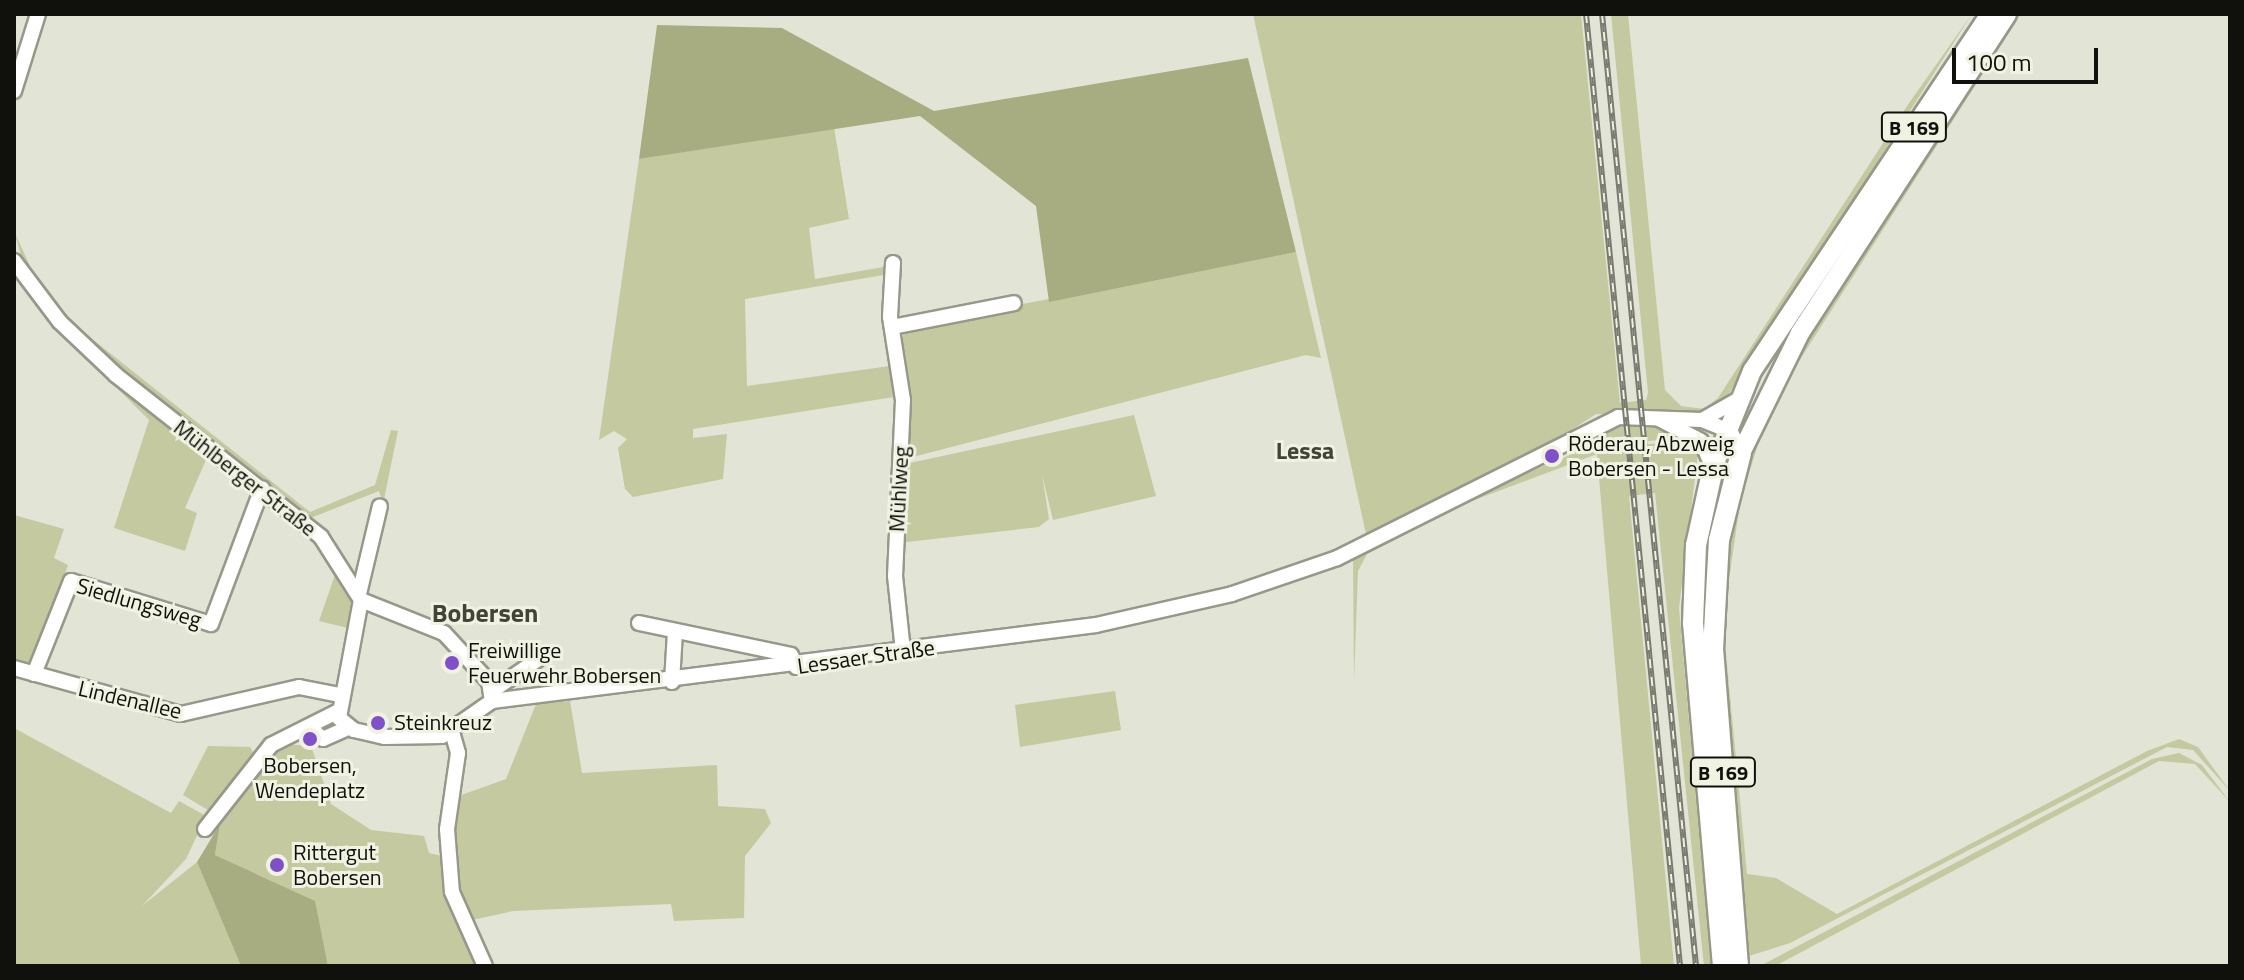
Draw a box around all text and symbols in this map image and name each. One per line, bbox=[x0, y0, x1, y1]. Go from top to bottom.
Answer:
scale bar bbox=[1956, 32, 2102, 82]
text: 100 m bbox=[1966, 44, 2032, 80]
road number: B 169 bbox=[1880, 111, 1948, 143]
street label: Mühlberger Straße bbox=[168, 414, 322, 542]
place label: Röderau, Abzweig Bobersen - Lessa bbox=[1568, 430, 1734, 482]
district label: Lessa bbox=[1276, 437, 1334, 465]
street label: Mühlweg bbox=[884, 445, 914, 533]
marker: Röderau, Abzweig Bobersen - Lessa bbox=[1543, 447, 1561, 465]
street label: Siedlungsweg bbox=[74, 573, 204, 633]
district label: Bobersen bbox=[432, 597, 538, 629]
street label: Lessaer Straße bbox=[796, 634, 936, 680]
place label: Freiwillige Feuerwehr Bobersen bbox=[468, 637, 661, 688]
marker: Freiwillige Feuerwehr Bobersen bbox=[443, 654, 461, 672]
street label: Lindenallee bbox=[76, 675, 184, 725]
place label: Steinkreuz bbox=[394, 710, 492, 736]
marker: Steinkreuz bbox=[369, 714, 387, 732]
marker: Bobersen, Wendeplatz bbox=[301, 730, 319, 748]
place label: Bobersen, Wendeplatz bbox=[255, 752, 365, 804]
road number: B 169 bbox=[1689, 756, 1757, 788]
place label: Rittergut Bobersen bbox=[293, 839, 382, 890]
marker: Rittergut Bobersen bbox=[268, 856, 286, 874]

